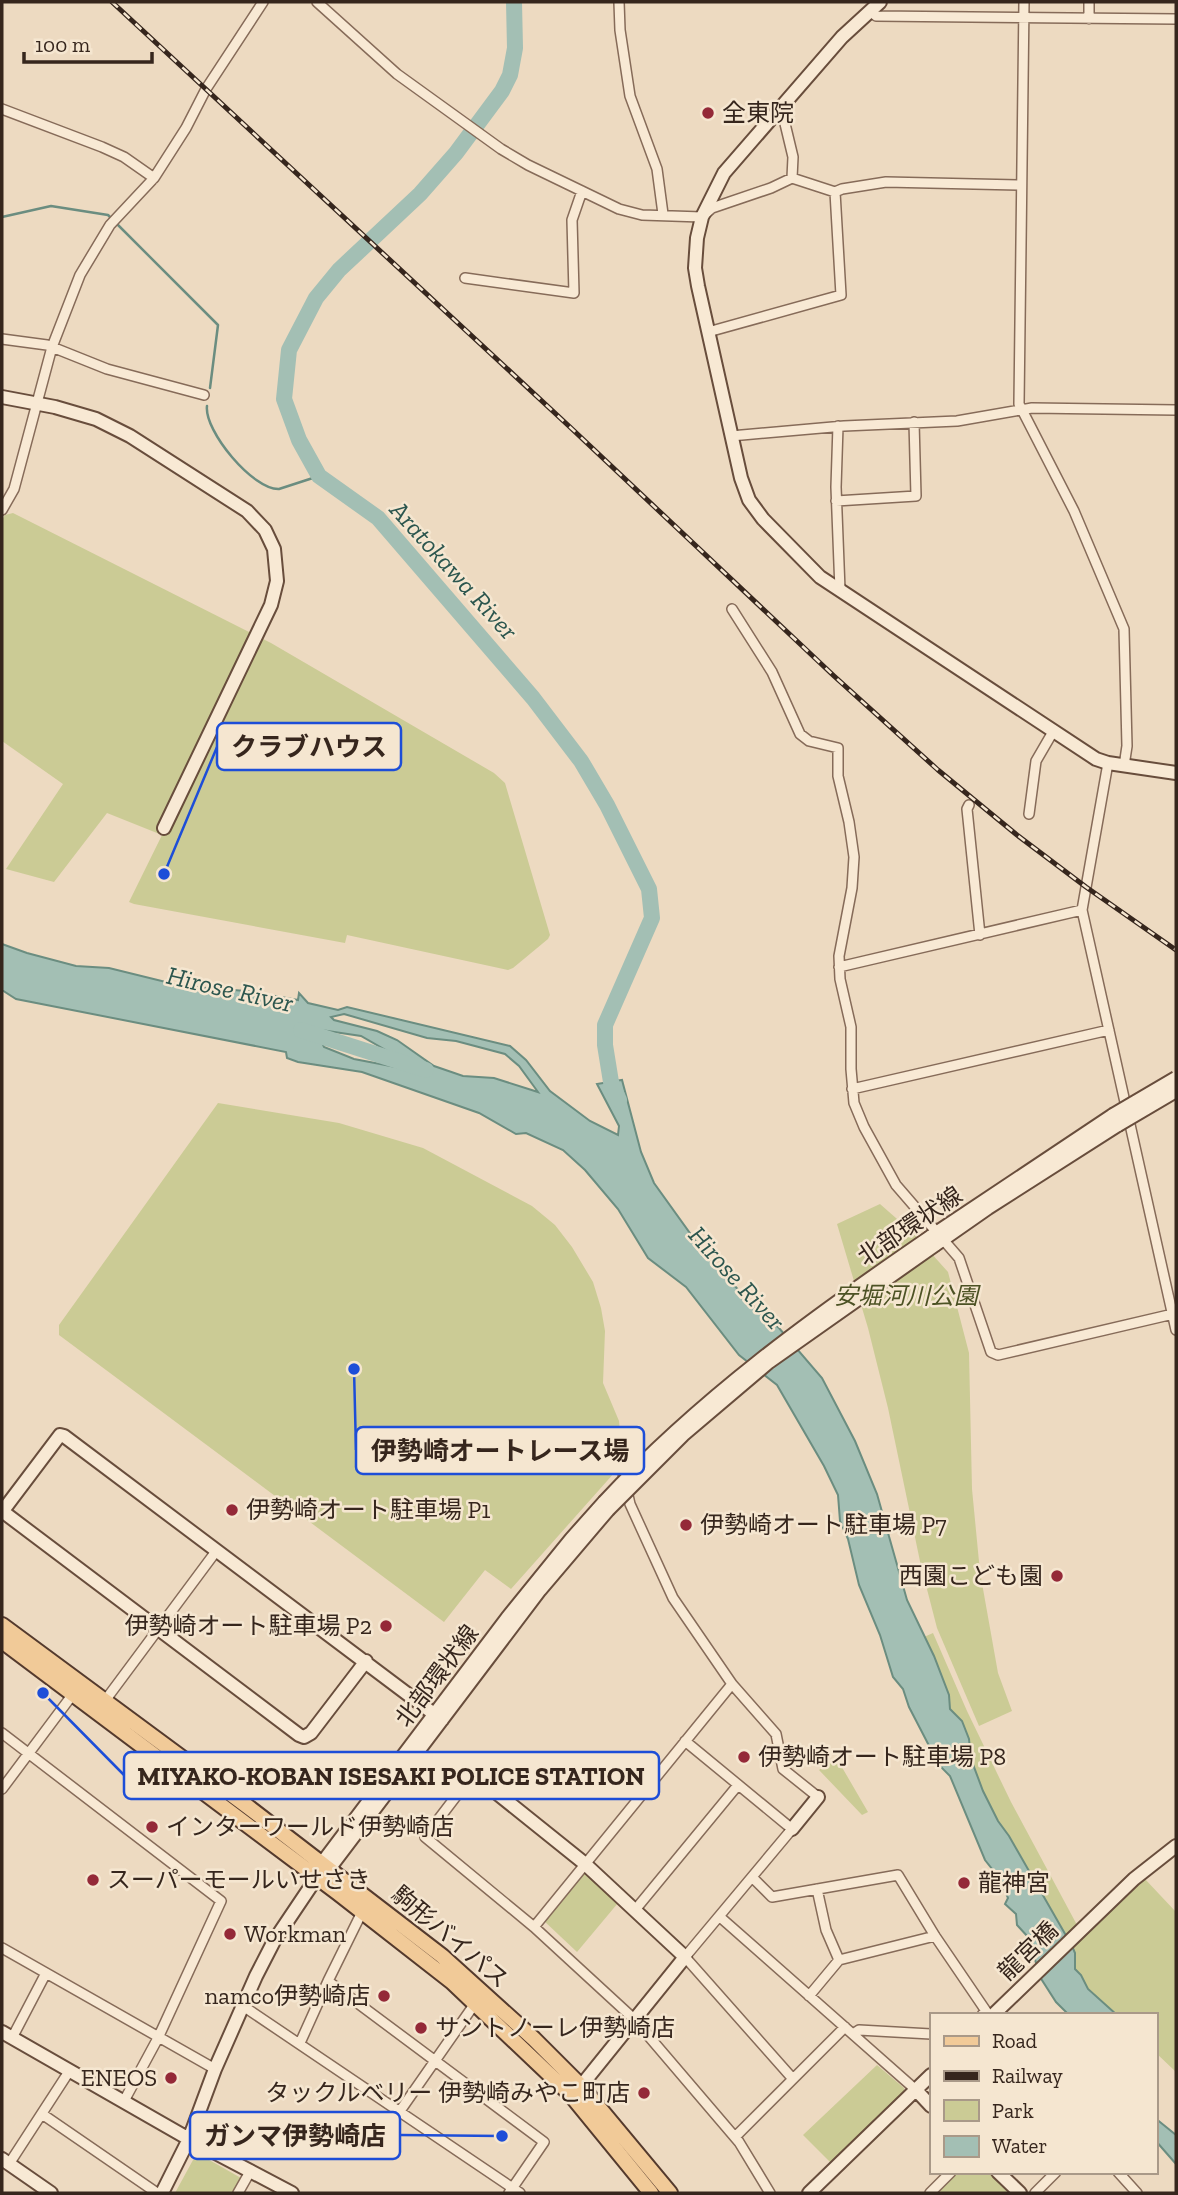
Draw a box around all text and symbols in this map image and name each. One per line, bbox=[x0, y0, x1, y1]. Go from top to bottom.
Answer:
scale bar bbox=[24, 21, 152, 65]
text: 100 m bbox=[35, 32, 90, 57]
place label: 全東院 bbox=[722, 98, 794, 127]
marker: 全東院 bbox=[700, 105, 716, 121]
water label: Aratokawa River bbox=[383, 493, 525, 646]
callout: クラブハウス bbox=[217, 723, 401, 770]
text: クラブハウス bbox=[231, 731, 387, 763]
water label: Hirose River bbox=[164, 959, 297, 1019]
street label: 北部環状線 bbox=[852, 1180, 968, 1271]
water label: Hirose River bbox=[682, 1219, 792, 1337]
park label: 安堀河川公園 bbox=[834, 1281, 981, 1310]
callout: 伊勢崎オートレース場 bbox=[356, 1427, 644, 1474]
text: 伊勢崎オートレース場 bbox=[371, 1435, 629, 1467]
place label: 伊勢崎オート駐車場 P1 bbox=[246, 1495, 490, 1524]
marker: 伊勢崎オート駐車場 P1 bbox=[224, 1502, 240, 1518]
place label: 伊勢崎オート駐車場 P7 bbox=[700, 1510, 947, 1539]
marker: 伊勢崎オート駐車場 P7 bbox=[678, 1517, 694, 1533]
place label: 西園こども園 bbox=[899, 1561, 1043, 1590]
marker: 西園こども園 bbox=[1049, 1568, 1065, 1584]
place label: 伊勢崎オート駐車場 P2 bbox=[124, 1611, 372, 1640]
marker: 伊勢崎オート駐車場 P2 bbox=[378, 1618, 394, 1634]
street label: 北部環状線 bbox=[389, 1619, 484, 1732]
place label: 伊勢崎オート駐車場 P8 bbox=[758, 1742, 1006, 1771]
marker: 伊勢崎オート駐車場 P8 bbox=[736, 1749, 752, 1765]
callout: MIYAKO-KOBAN ISESAKI POLICE STATION bbox=[124, 1752, 659, 1799]
text: MIYAKO-KOBAN ISESAKI POLICE STATION bbox=[137, 1760, 645, 1792]
place label: インターワールド伊勢崎店 bbox=[166, 1812, 454, 1841]
marker: インターワールド伊勢崎店 bbox=[144, 1819, 160, 1835]
place label: スーパーモールいせさき bbox=[107, 1865, 371, 1894]
place label: 龍神宮 bbox=[978, 1868, 1050, 1897]
marker: スーパーモールいせさき bbox=[85, 1872, 101, 1888]
marker: 龍神宮 bbox=[956, 1875, 972, 1891]
street label: 駒形バイパス bbox=[386, 1879, 515, 1994]
street label: 龍宮橋 bbox=[992, 1915, 1064, 1986]
place label: Workman bbox=[244, 1919, 346, 1948]
marker: Workman bbox=[222, 1926, 238, 1942]
place label: namco伊勢崎店 bbox=[205, 1981, 370, 2010]
marker: namco伊勢崎店 bbox=[376, 1988, 392, 2004]
place label: サントノーレ伊勢崎店 bbox=[435, 2013, 675, 2042]
legend bbox=[930, 2013, 1157, 2174]
marker: サントノーレ伊勢崎店 bbox=[413, 2020, 429, 2036]
text: Road bbox=[992, 2028, 1038, 2053]
place label: ENEOS bbox=[81, 2063, 157, 2092]
text: Railway bbox=[992, 2063, 1063, 2088]
marker: ENEOS bbox=[163, 2070, 179, 2086]
place label: タックルベリー 伊勢崎みやこ町店 bbox=[265, 2078, 630, 2107]
marker: タックルベリー 伊勢崎みやこ町店 bbox=[636, 2085, 652, 2101]
text: Park bbox=[992, 2098, 1034, 2123]
callout: ガンマ伊勢崎店 bbox=[190, 2112, 400, 2159]
text: ガンマ伊勢崎店 bbox=[204, 2120, 386, 2152]
text: Water bbox=[992, 2133, 1047, 2158]

